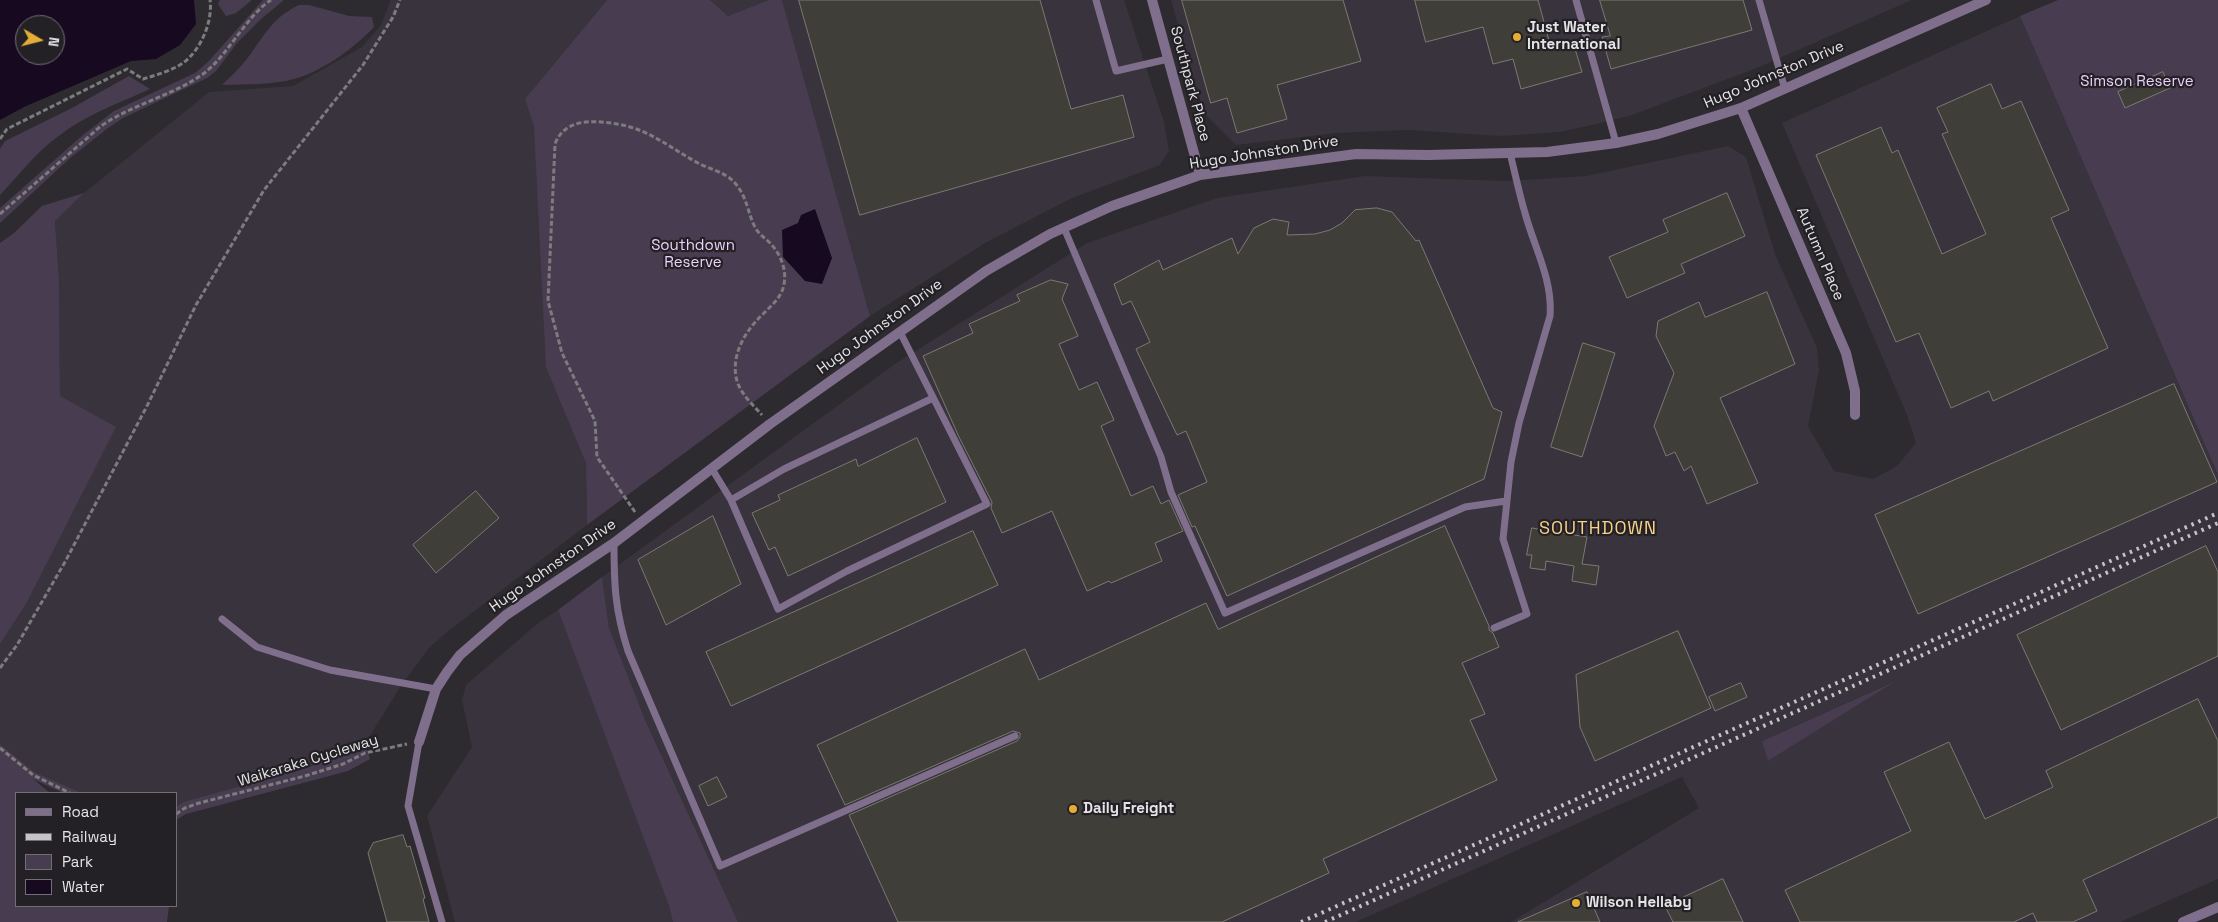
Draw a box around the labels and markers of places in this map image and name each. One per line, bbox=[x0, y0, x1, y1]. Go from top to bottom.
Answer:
place label: Just Water International bbox=[1527, 19, 1620, 54]
marker: Just Water International bbox=[1511, 31, 1523, 43]
place label: Daily Freight bbox=[1083, 800, 1174, 818]
marker: Daily Freight bbox=[1067, 803, 1079, 815]
place label: Wilson Hellaby bbox=[1586, 894, 1691, 912]
marker: Wilson Hellaby bbox=[1570, 897, 1582, 909]

